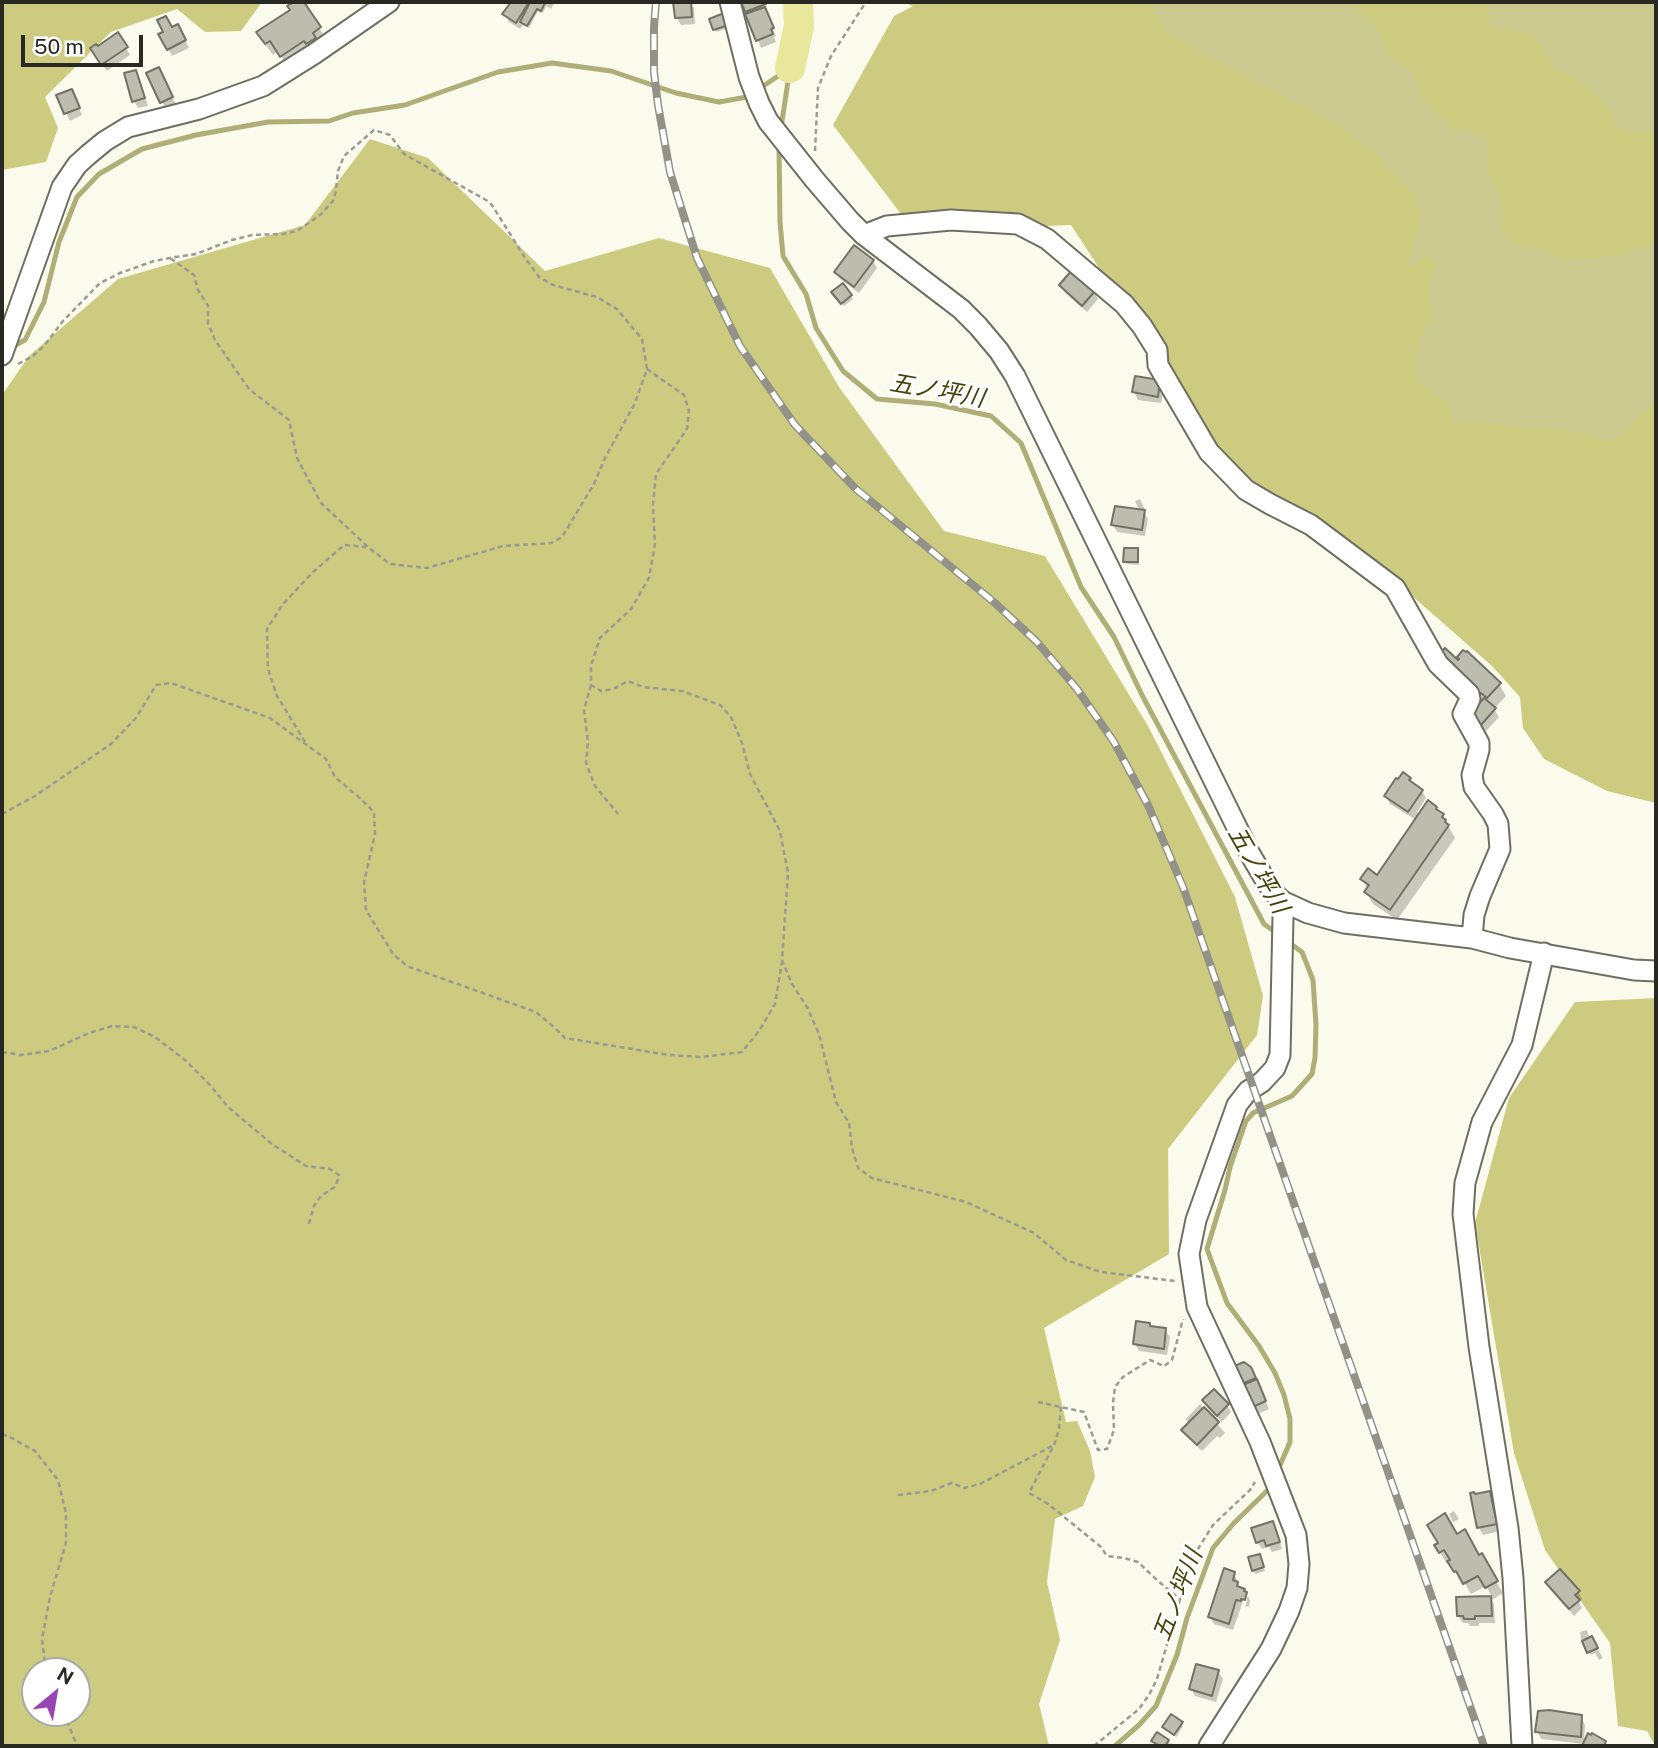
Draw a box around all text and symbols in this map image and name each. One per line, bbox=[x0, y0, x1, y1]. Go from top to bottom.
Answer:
scale bar bbox=[24, 21, 147, 65]
text: 50 m bbox=[34, 34, 84, 59]
water label: 五ノ坪川 bbox=[887, 368, 987, 414]
water label: 五ノ坪川 bbox=[1222, 821, 1294, 919]
water label: 五ノ坪川 bbox=[1147, 1545, 1209, 1645]
north arrow bbox=[21, 1657, 91, 1727]
text: N bbox=[54, 1662, 77, 1689]

